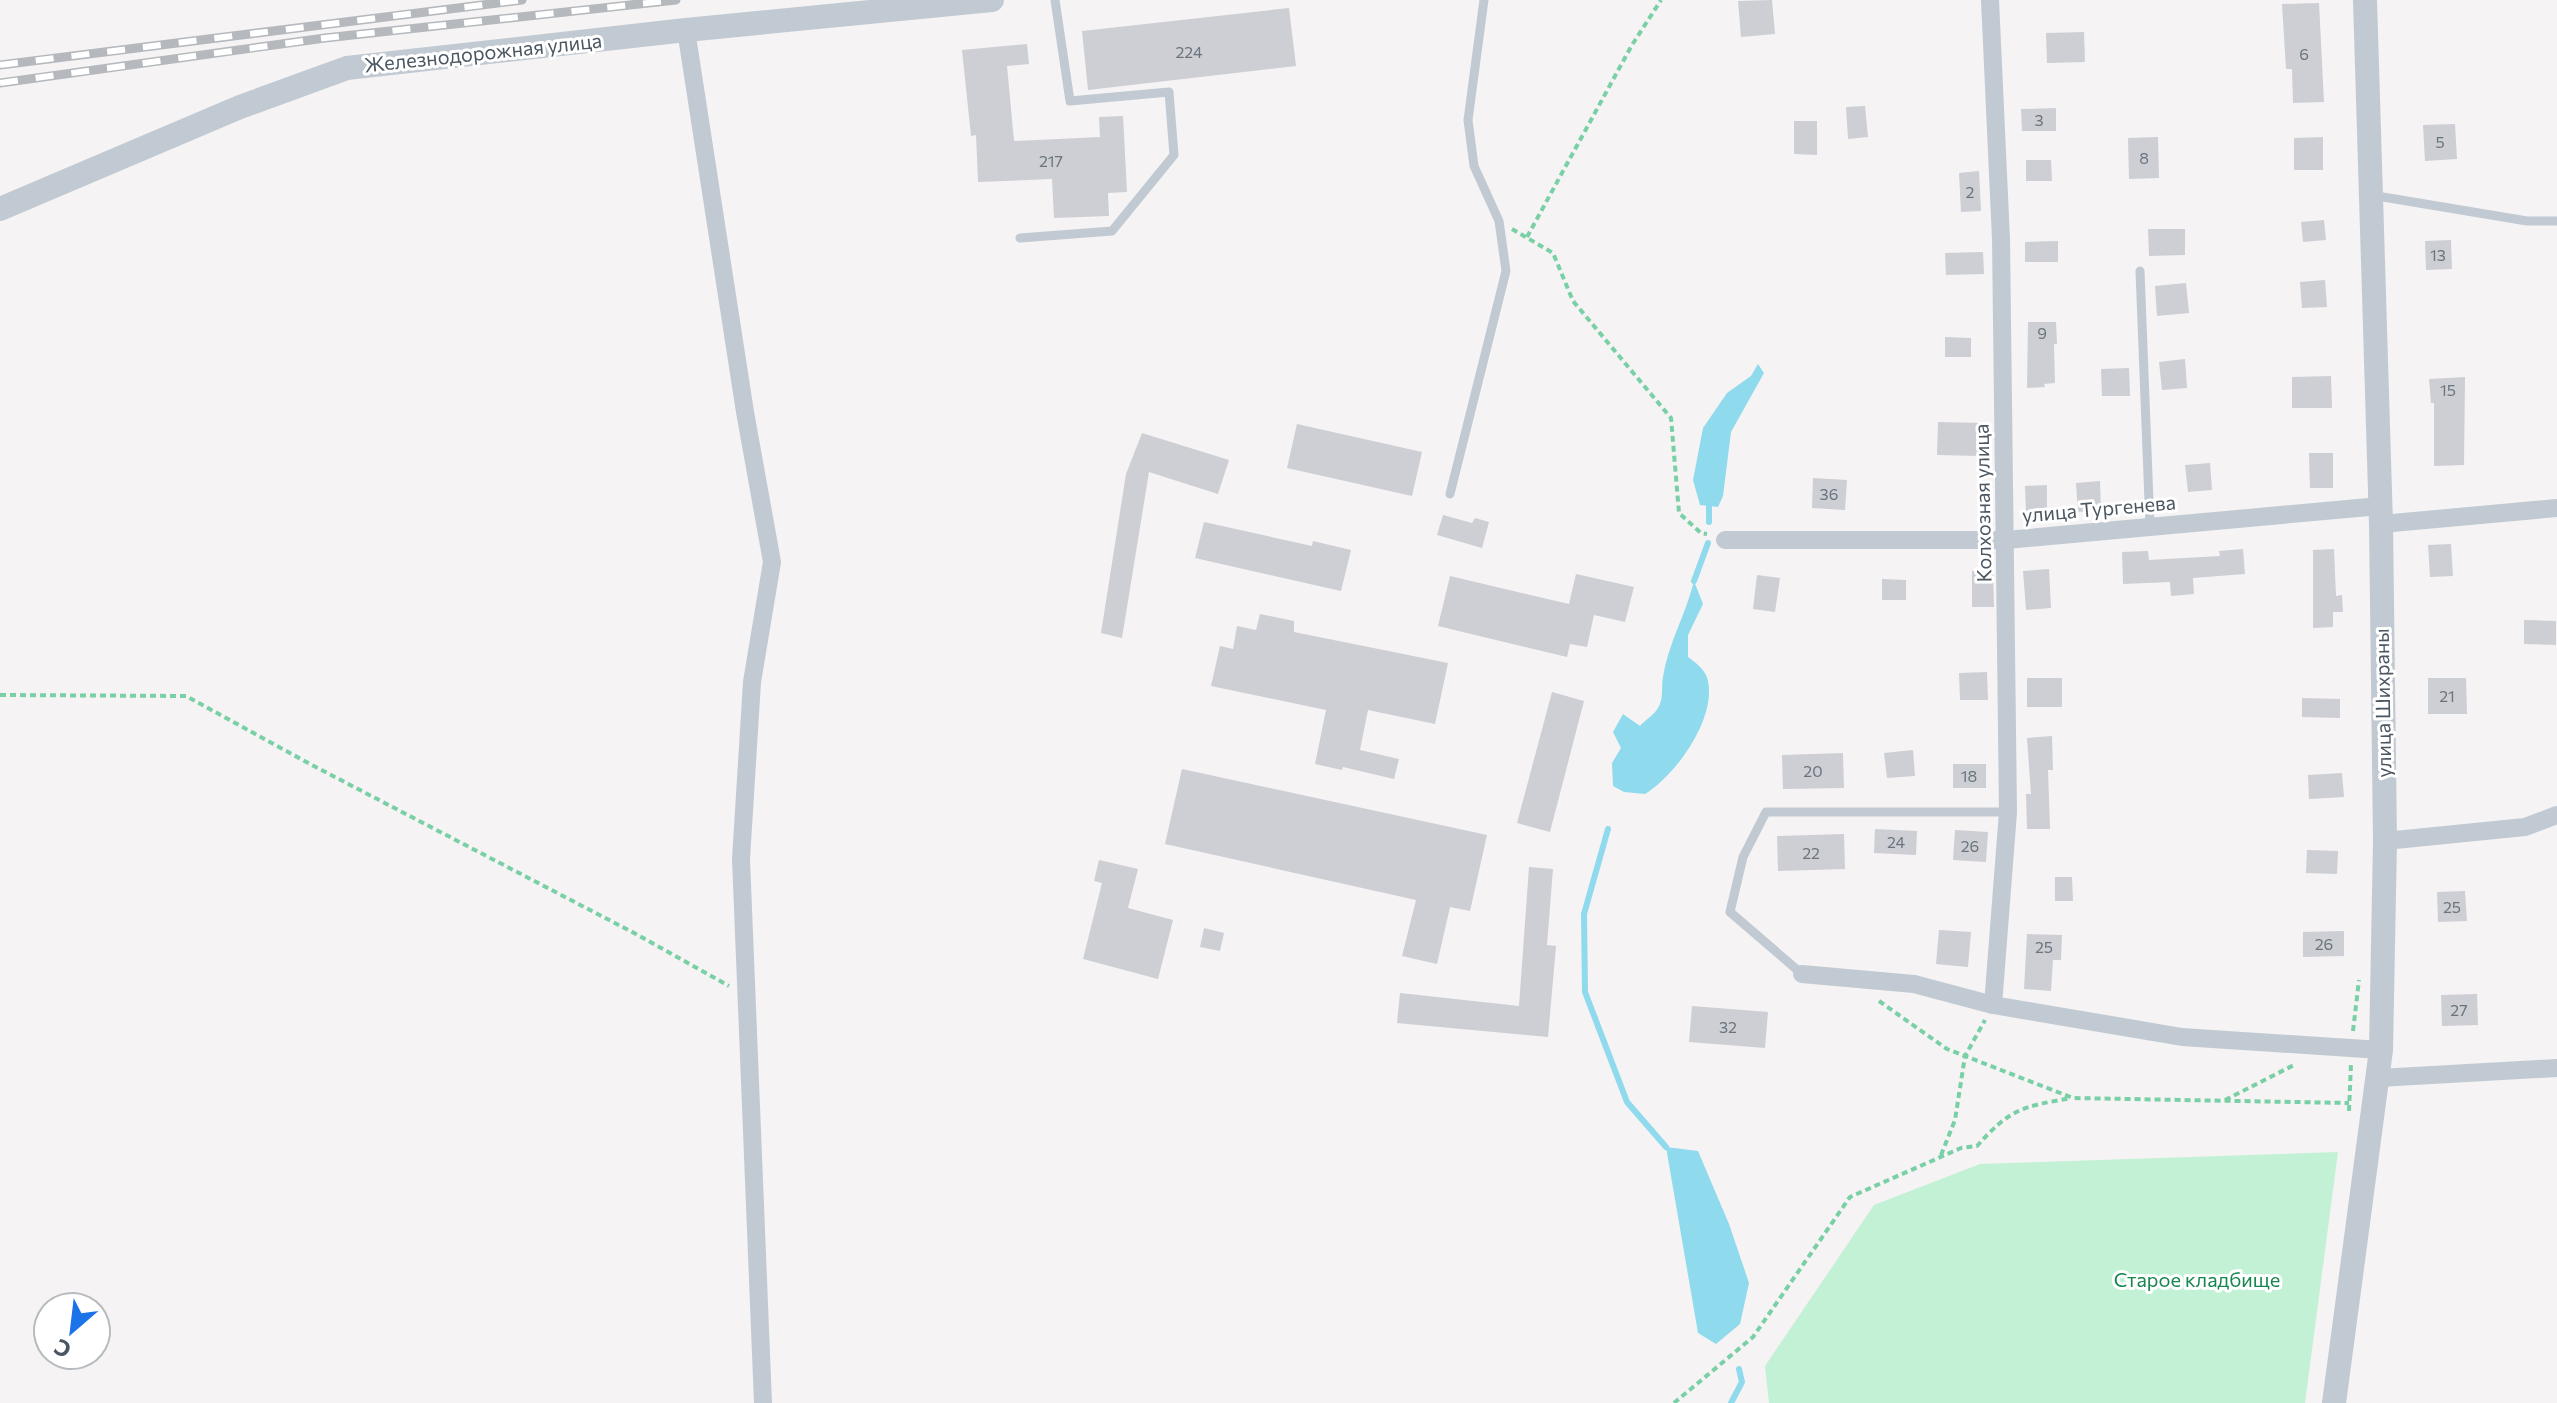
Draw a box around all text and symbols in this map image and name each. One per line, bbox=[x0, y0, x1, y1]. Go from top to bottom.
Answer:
street label: Железнодорожная улица bbox=[363, 28, 603, 76]
house number: 224 bbox=[1175, 42, 1203, 61]
house number: 6 bbox=[2299, 44, 2309, 63]
house number: 3 bbox=[2034, 110, 2044, 129]
house number: 5 bbox=[2435, 132, 2445, 151]
house number: 8 bbox=[2139, 148, 2149, 167]
house number: 217 bbox=[1039, 151, 1063, 170]
house number: 2 bbox=[1966, 182, 1975, 201]
house number: 13 bbox=[2430, 245, 2446, 264]
house number: 9 bbox=[2037, 323, 2047, 342]
house number: 15 bbox=[2440, 380, 2456, 399]
street label: Колхозная улица bbox=[1969, 423, 1995, 583]
house number: 36 bbox=[1820, 484, 1838, 503]
street label: улица Тургенева bbox=[2021, 489, 2177, 527]
street label: улица Шихраны bbox=[2369, 628, 2395, 778]
house number: 21 bbox=[2439, 686, 2455, 705]
house number: 20 bbox=[1803, 761, 1823, 780]
house number: 18 bbox=[1961, 766, 1977, 785]
house number: 24 bbox=[1887, 832, 1905, 851]
house number: 26 bbox=[1961, 836, 1979, 855]
house number: 22 bbox=[1802, 843, 1820, 862]
house number: 25 bbox=[2443, 897, 2461, 916]
house number: 26 bbox=[2315, 934, 2333, 953]
house number: 25 bbox=[2035, 937, 2053, 956]
house number: 27 bbox=[2450, 1000, 2468, 1019]
house number: 32 bbox=[1719, 1017, 1737, 1036]
park label: Старое кладбище bbox=[2114, 1267, 2280, 1291]
north arrow bbox=[32, 1291, 112, 1371]
text: С bbox=[49, 1334, 75, 1365]

